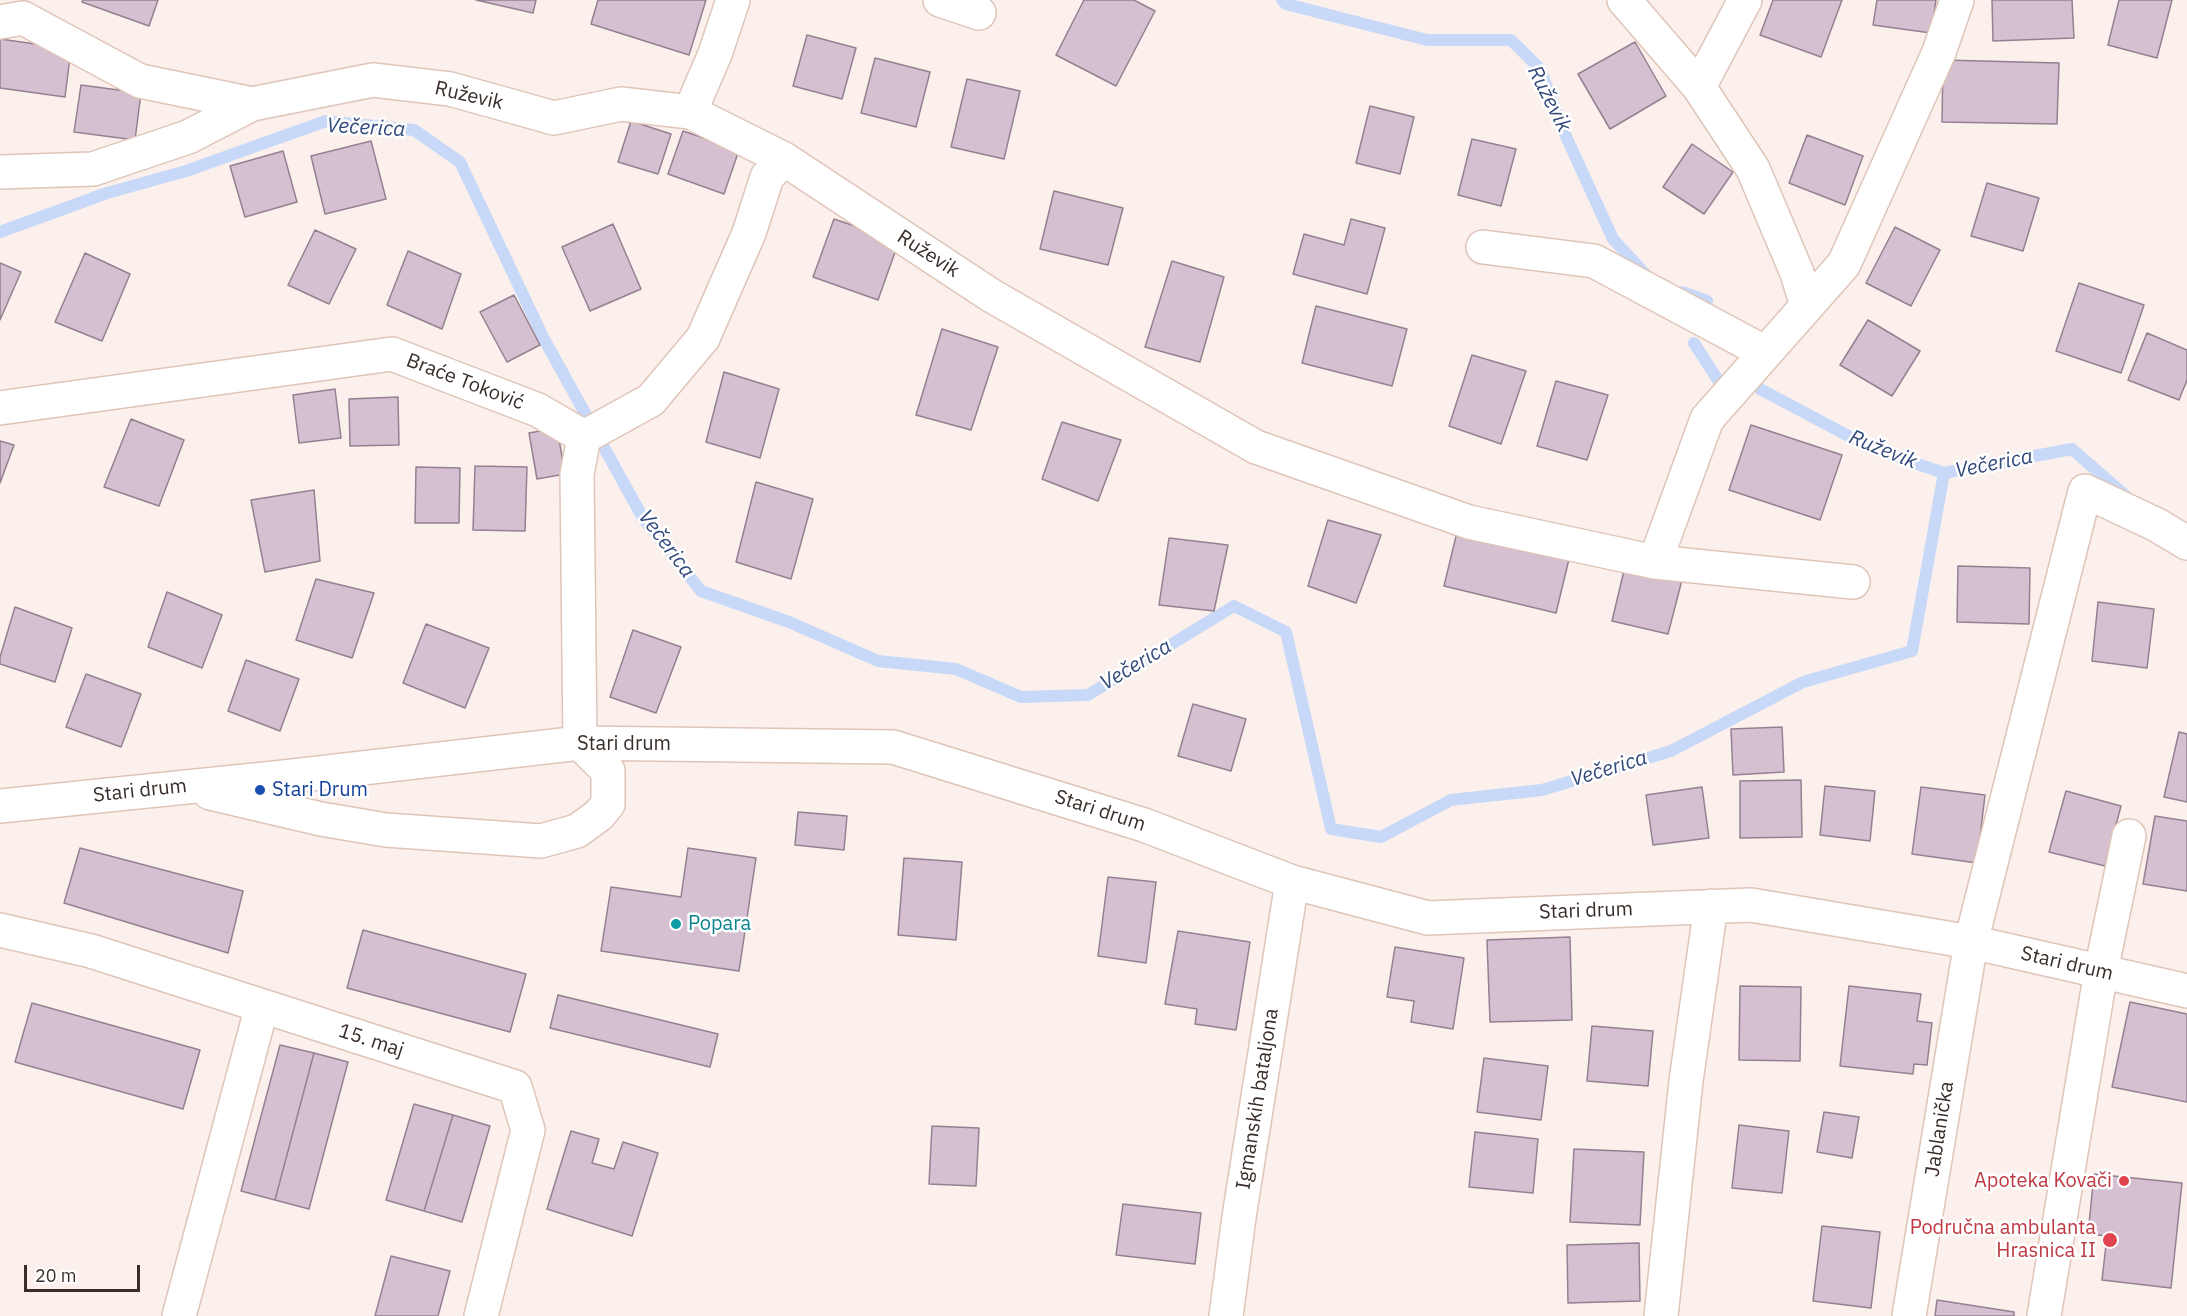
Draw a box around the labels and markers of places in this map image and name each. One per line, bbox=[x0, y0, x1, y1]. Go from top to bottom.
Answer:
place label: Stari Drum bbox=[272, 778, 368, 802]
marker: Stari Drum bbox=[253, 783, 267, 797]
place label: Popara bbox=[688, 912, 751, 936]
marker: Popara bbox=[669, 917, 683, 931]
place label: Apoteka Kovači bbox=[1974, 1169, 2112, 1193]
marker: Apoteka Kovači bbox=[2117, 1174, 2131, 1188]
place label: Područna ambulanta Hrasnica II bbox=[1910, 1216, 2096, 1263]
marker: Područna ambulanta Hrasnica II bbox=[2101, 1231, 2119, 1249]

